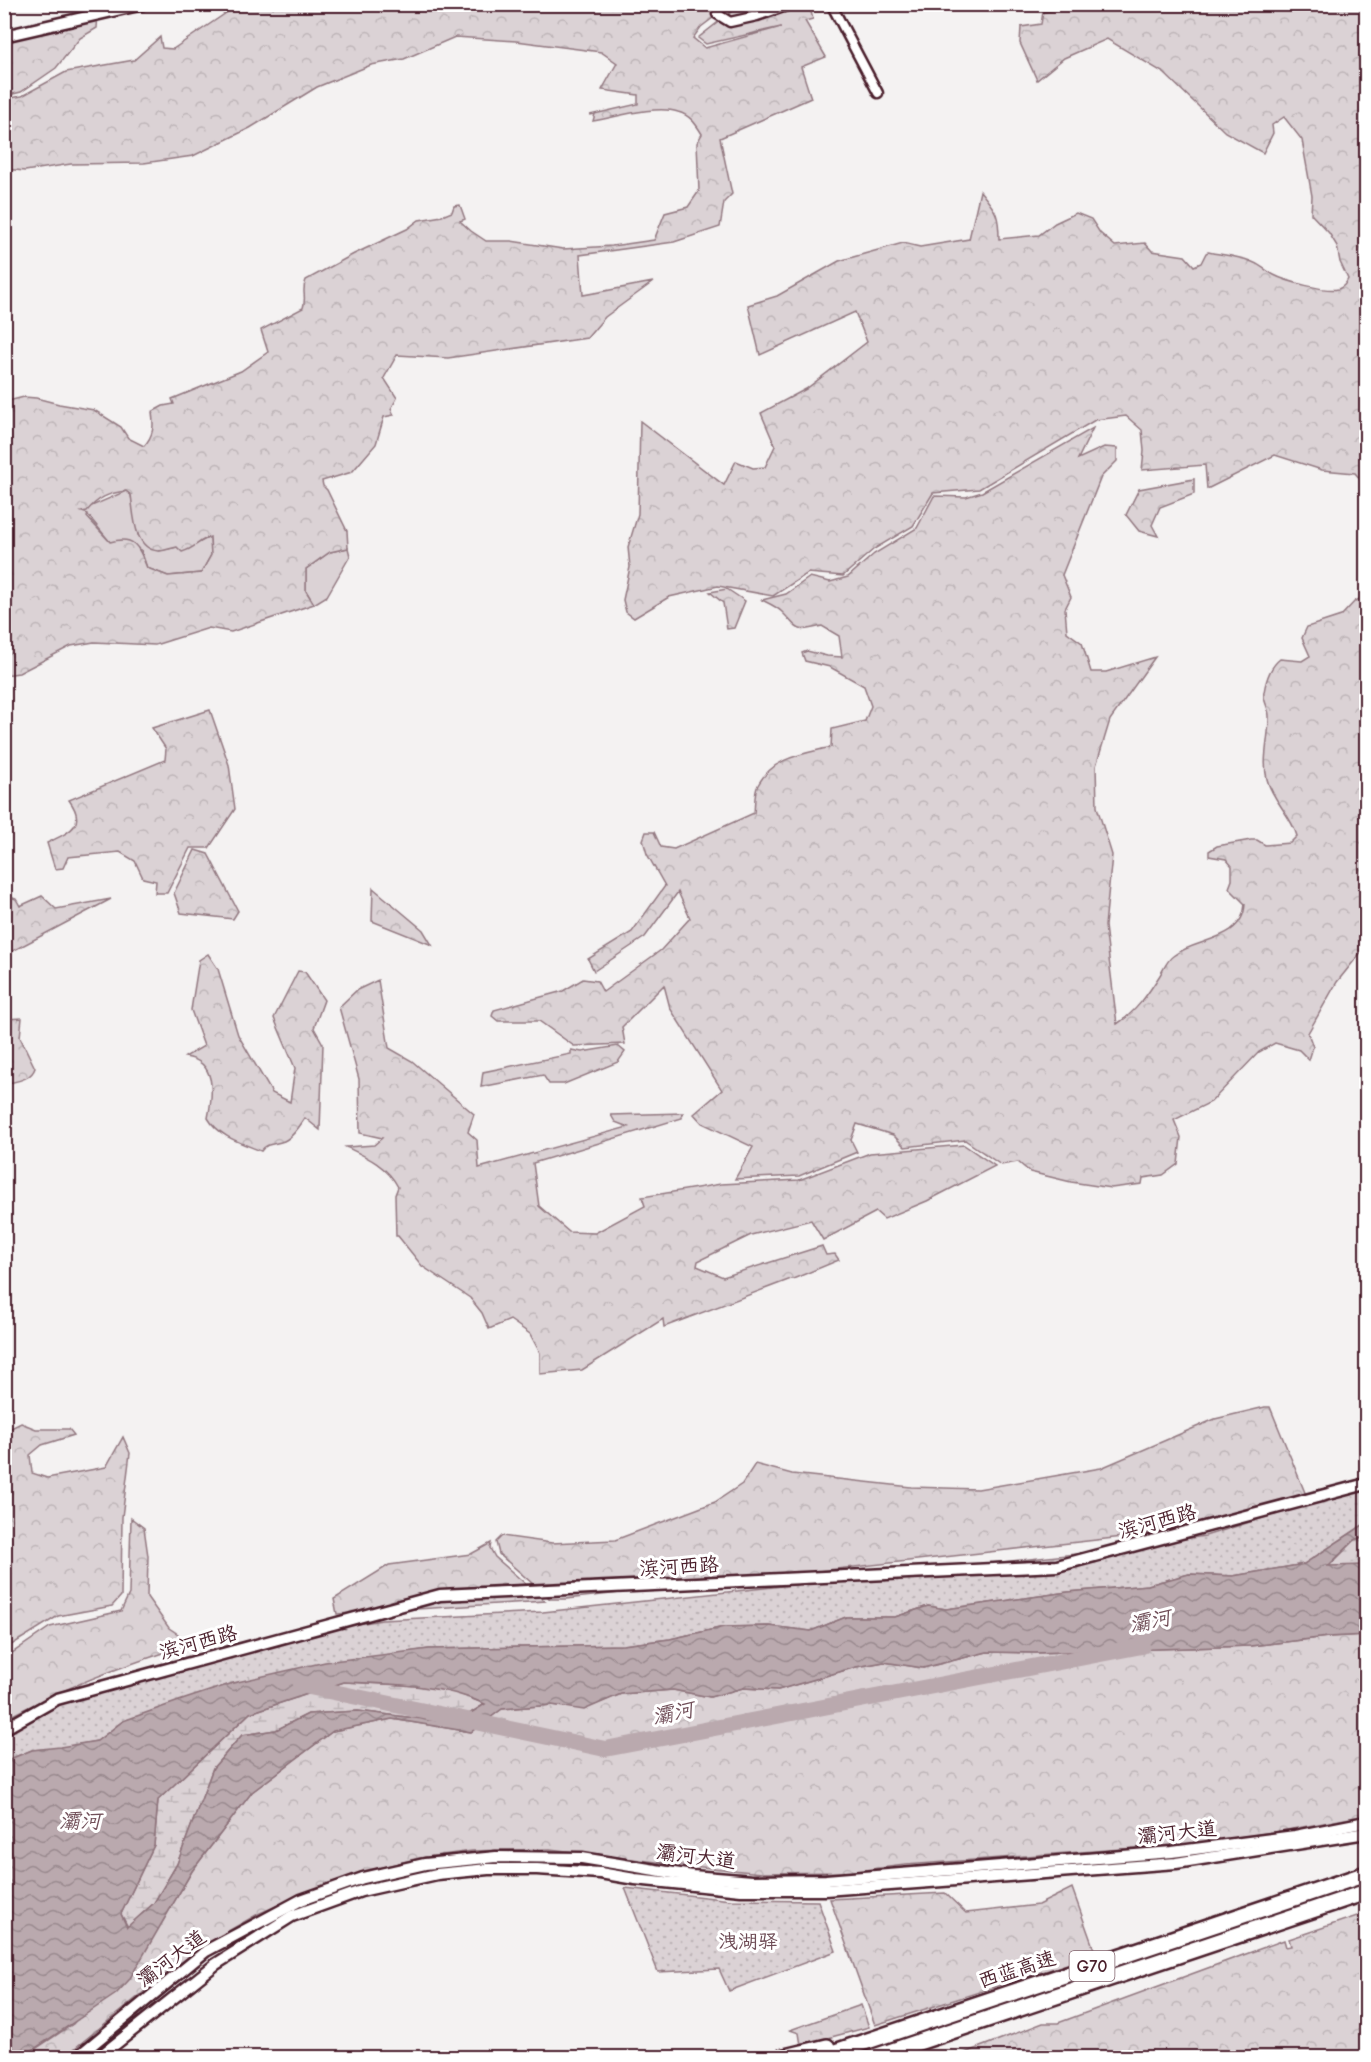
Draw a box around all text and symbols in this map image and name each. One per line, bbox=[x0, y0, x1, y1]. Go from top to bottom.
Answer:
street label: 滨河西路 bbox=[1116, 1500, 1200, 1543]
street label: 滨河西路 bbox=[638, 1553, 721, 1580]
water label: 灞河 bbox=[1127, 1605, 1176, 1637]
street label: 滨河西路 bbox=[157, 1621, 241, 1664]
water label: 灞河 bbox=[650, 1697, 699, 1729]
water label: 灞河 bbox=[59, 1809, 104, 1833]
street label: 灞河大道 bbox=[1136, 1817, 1218, 1848]
street label: 灞河大道 bbox=[655, 1840, 737, 1873]
street label: 灞河大道 bbox=[132, 1925, 210, 1992]
park label: 洩湖驿 bbox=[718, 1930, 778, 1953]
street label: 西蓝高速 bbox=[976, 1946, 1059, 1993]
road number: G70 bbox=[1070, 1951, 1114, 1981]

